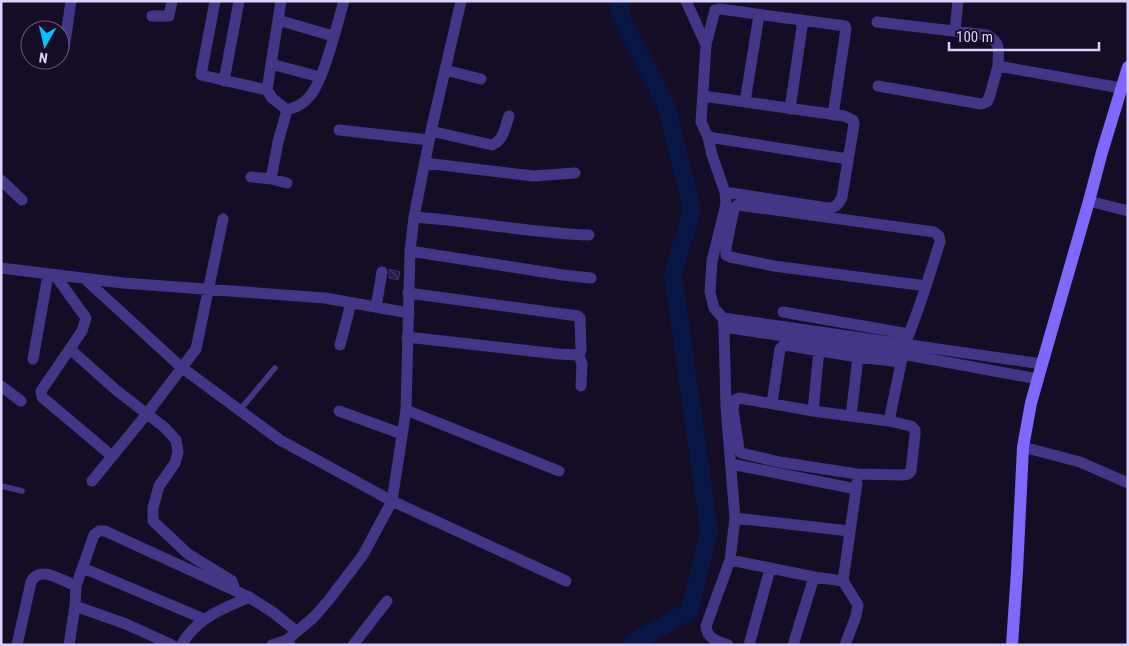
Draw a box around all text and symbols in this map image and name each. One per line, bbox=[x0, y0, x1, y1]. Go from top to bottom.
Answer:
north arrow bbox=[20, 20, 70, 70]
scale bar bbox=[949, 20, 1099, 52]
text: 100 m bbox=[956, 28, 993, 46]
text: N bbox=[38, 49, 49, 66]

